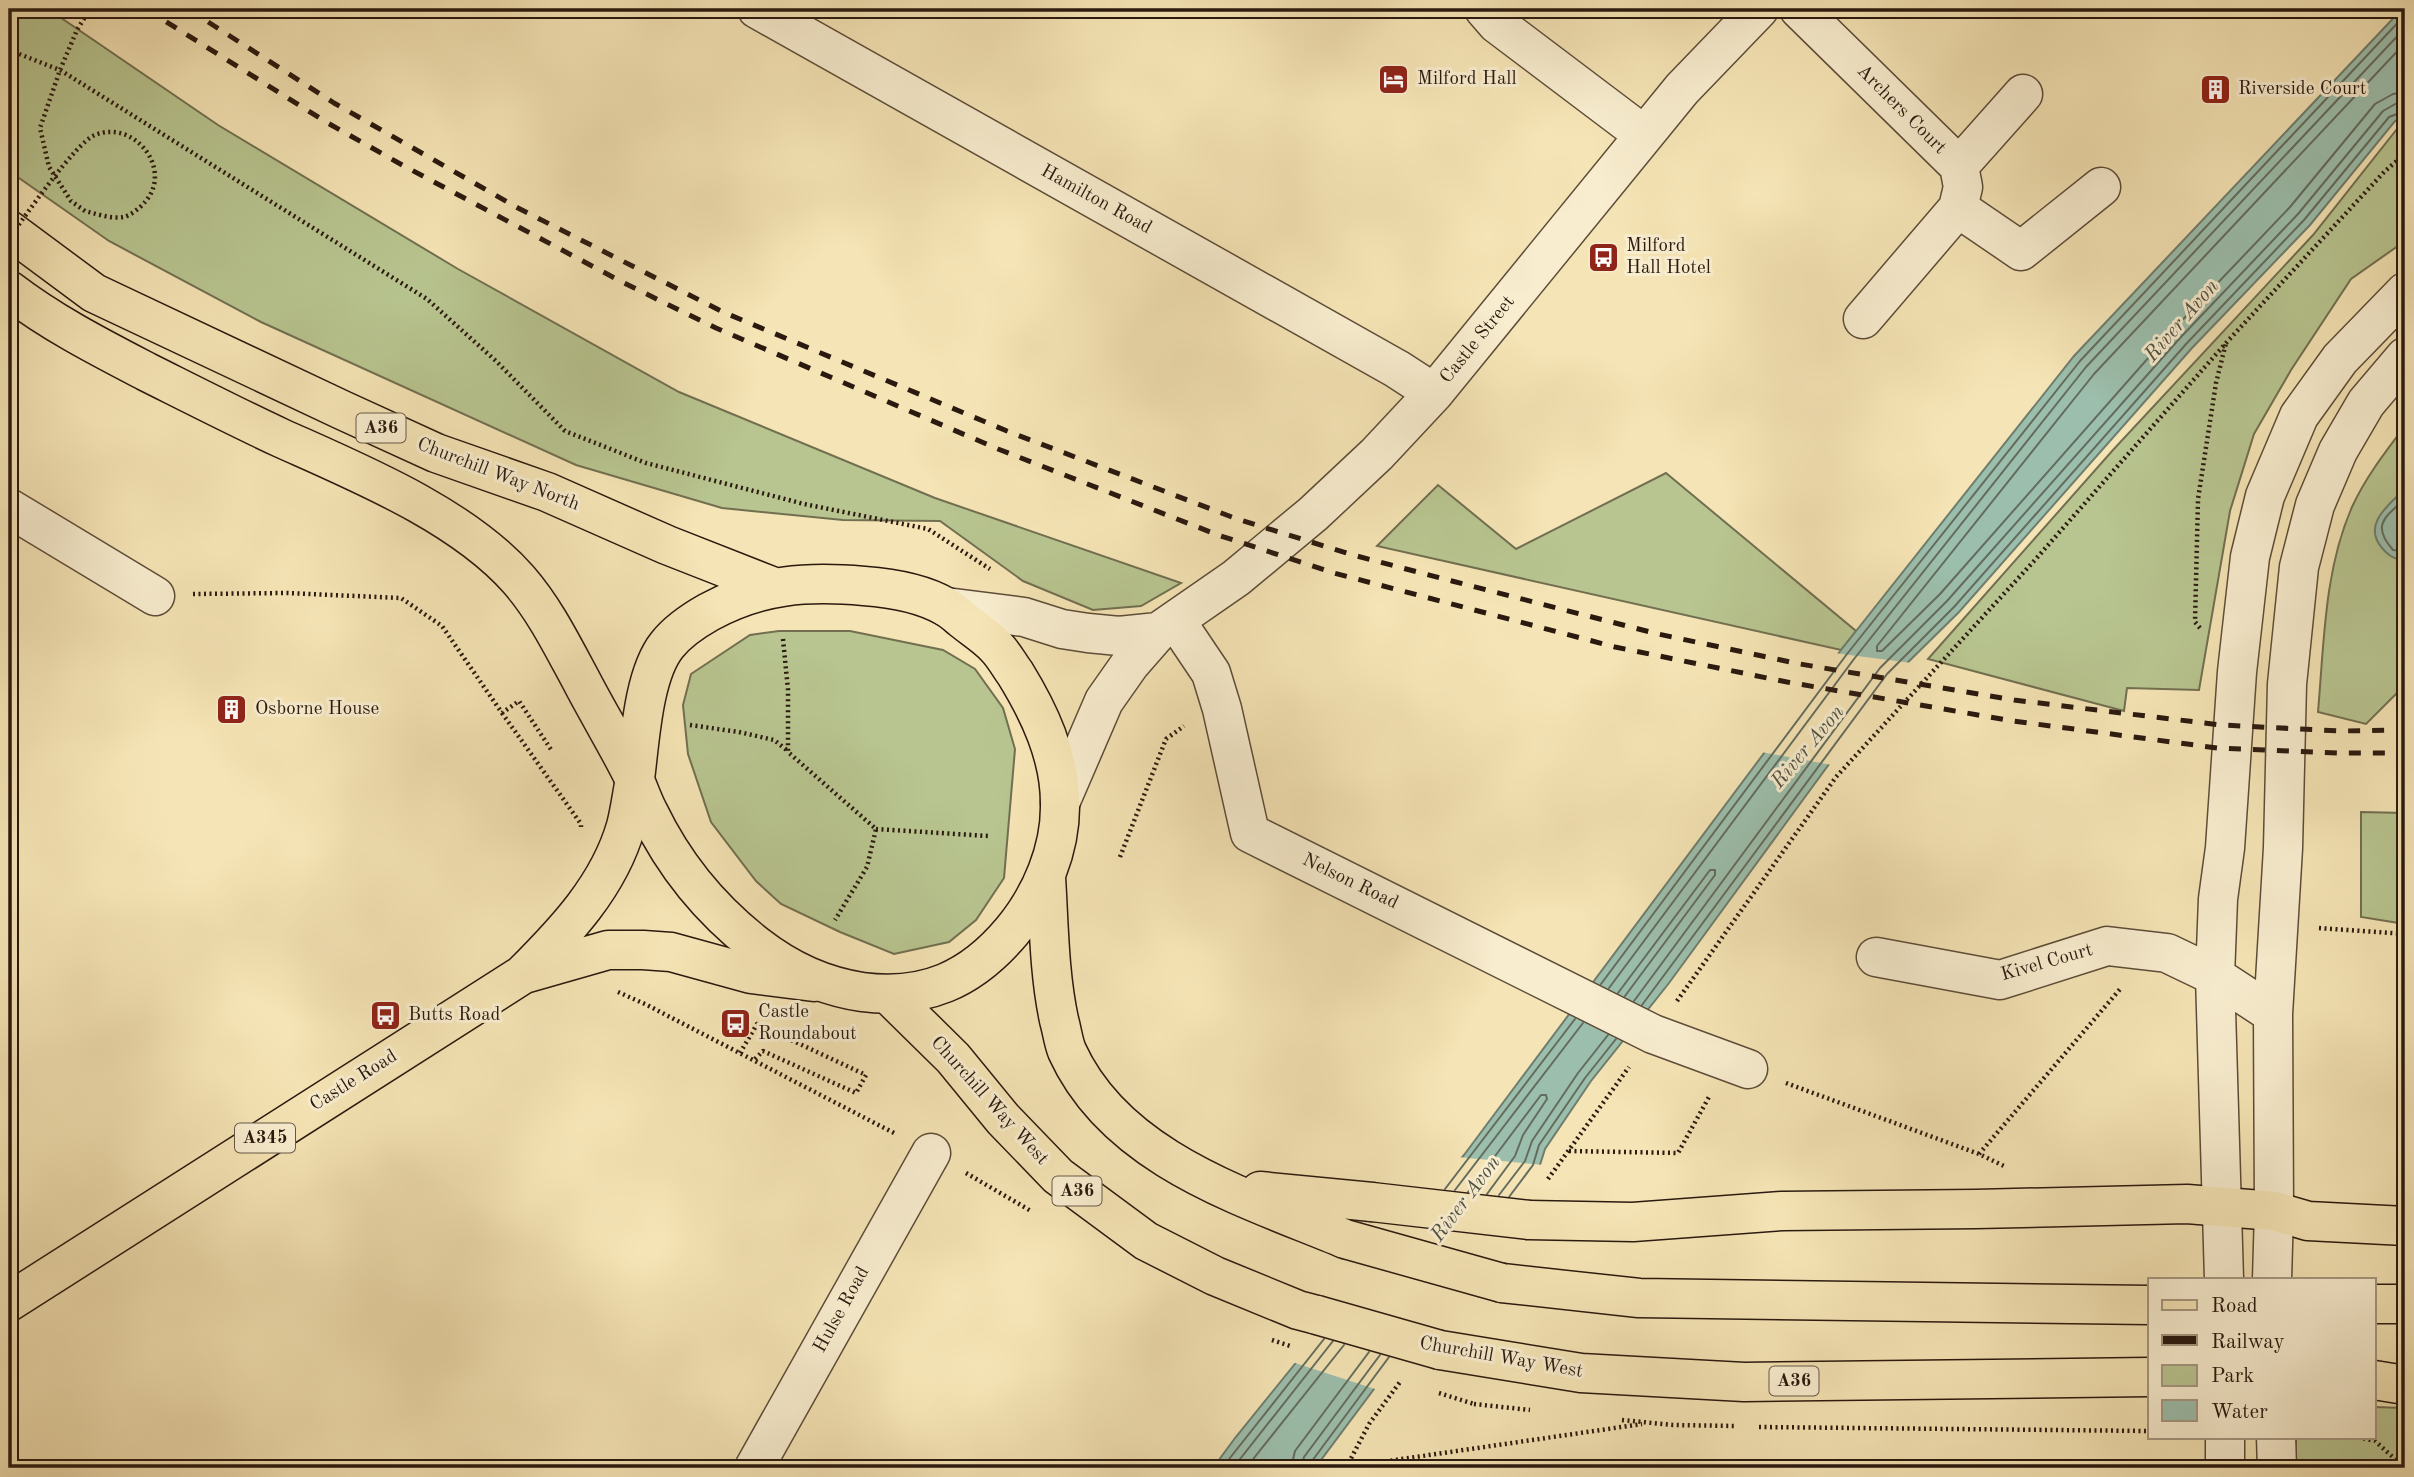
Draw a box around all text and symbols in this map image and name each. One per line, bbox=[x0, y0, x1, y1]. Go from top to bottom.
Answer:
hotel icon: Milford Hall bbox=[1377, 62, 1411, 96]
street label: Archers Court bbox=[1853, 62, 1949, 158]
place label: Milford Hall bbox=[1417, 70, 1517, 89]
building icon: Riverside Court bbox=[2198, 72, 2232, 106]
place label: Riverside Court bbox=[2238, 80, 2367, 99]
street label: Hamilton Road bbox=[1037, 162, 1155, 238]
place label: Milford Hall Hotel bbox=[1626, 237, 1711, 278]
bus stop icon: Milford Hall Hotel bbox=[1586, 240, 1620, 274]
water label: River Avon bbox=[2140, 276, 2223, 367]
street label: Castle Street bbox=[1437, 293, 1519, 387]
road number: A36 bbox=[356, 414, 406, 442]
street label: Churchill Way North bbox=[414, 435, 582, 515]
building icon: Osborne House bbox=[215, 692, 249, 726]
place label: Osborne House bbox=[255, 700, 379, 719]
water label: River Avon bbox=[1767, 702, 1849, 793]
street label: Nelson Road bbox=[1299, 851, 1401, 913]
street label: Kivel Court bbox=[1999, 941, 2095, 985]
bus stop icon: Butts Road bbox=[368, 998, 402, 1032]
place label: Castle Roundabout bbox=[758, 1003, 857, 1044]
place label: Butts Road bbox=[408, 1006, 501, 1025]
bus stop icon: Castle Roundabout bbox=[718, 1006, 752, 1040]
street label: Churchill Way West bbox=[927, 1033, 1051, 1169]
street label: Castle Road bbox=[307, 1047, 401, 1115]
road number: A345 bbox=[235, 1124, 295, 1153]
water label: River Avon bbox=[1427, 1152, 1505, 1247]
road number: A36 bbox=[1052, 1176, 1102, 1206]
street label: Hulse Road bbox=[811, 1264, 873, 1356]
legend bbox=[2148, 1278, 2376, 1438]
text: Road bbox=[2211, 1296, 2258, 1317]
text: Railway bbox=[2211, 1332, 2285, 1353]
street label: Churchill Way West bbox=[1418, 1334, 1584, 1382]
road number: A36 bbox=[1770, 1366, 1818, 1396]
text: Park bbox=[2211, 1366, 2254, 1387]
text: Water bbox=[2211, 1402, 2268, 1423]

